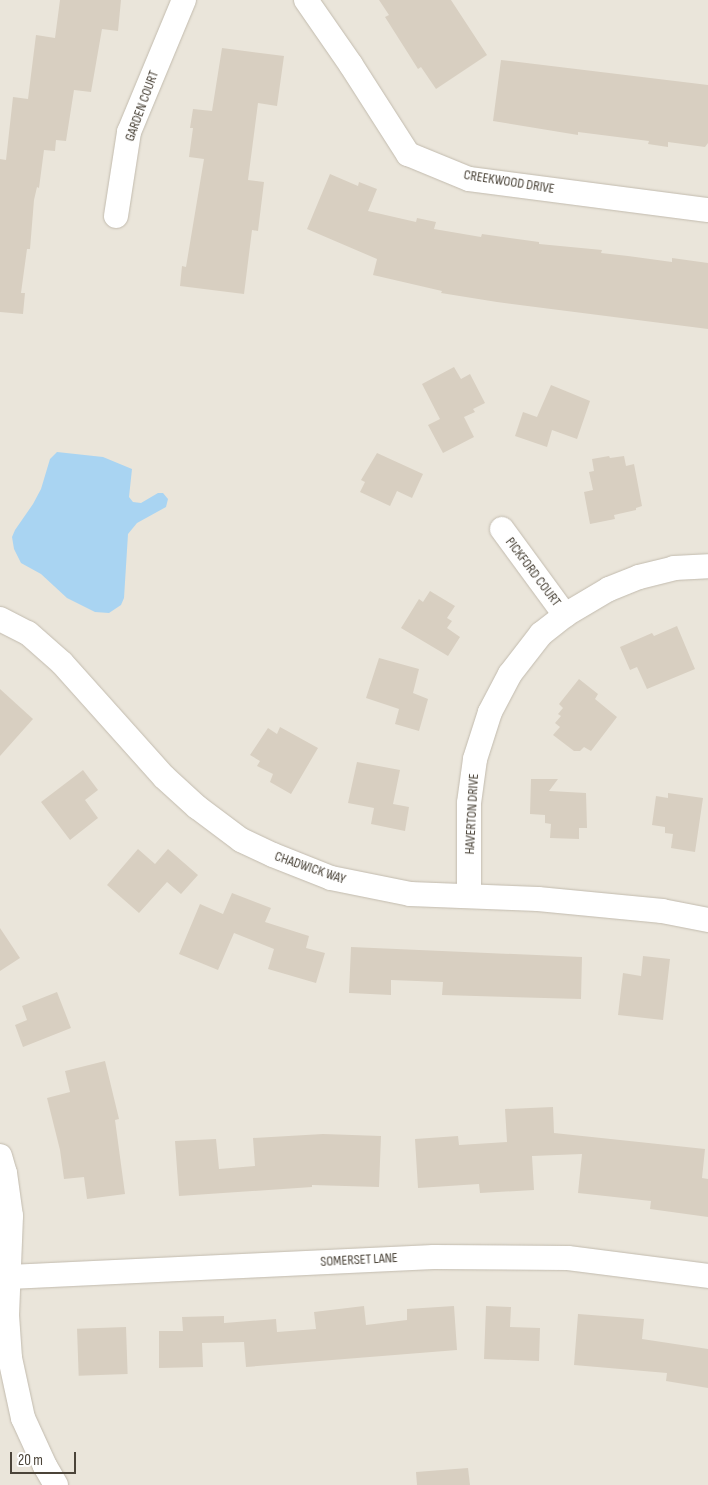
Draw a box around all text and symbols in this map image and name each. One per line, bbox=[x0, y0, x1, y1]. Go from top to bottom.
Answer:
street label: GARDEN COURT bbox=[121, 68, 163, 144]
street label: CREEKWOOD DRIVE bbox=[462, 167, 556, 197]
street label: PICKFORD COURT bbox=[502, 534, 564, 610]
street label: HAVERTON DRIVE bbox=[461, 773, 483, 855]
street label: CHADWICK WAY bbox=[272, 848, 348, 888]
street label: SOMERSET LANE bbox=[320, 1250, 398, 1270]
scale bar bbox=[12, 1442, 79, 1474]
text: 20 m bbox=[18, 1451, 43, 1470]

